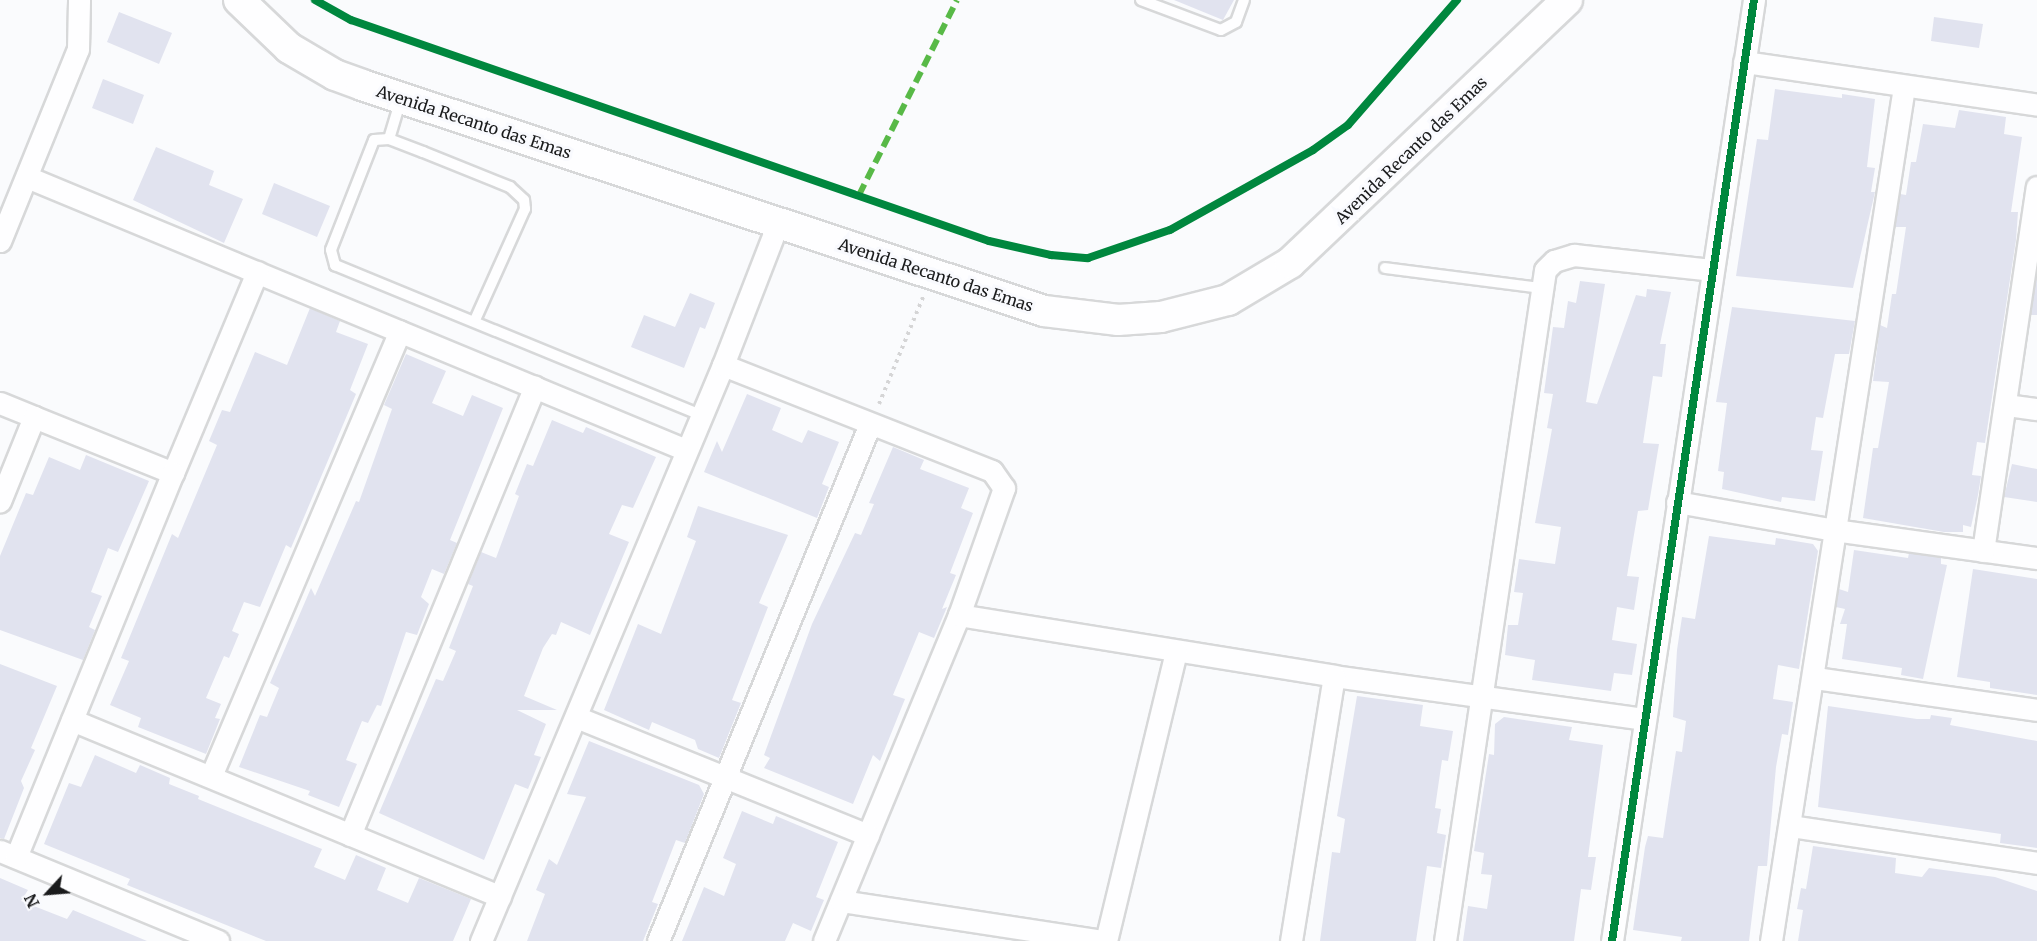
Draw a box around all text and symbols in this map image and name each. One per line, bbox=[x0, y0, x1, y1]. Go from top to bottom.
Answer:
street label: Avenida Recanto das Emas bbox=[1331, 72, 1491, 228]
street label: Avenida Recanto das Emas bbox=[374, 81, 574, 163]
street label: Avenida Recanto das Emas bbox=[836, 234, 1036, 316]
north arrow bbox=[18, 863, 78, 923]
text: N bbox=[20, 891, 44, 911]

